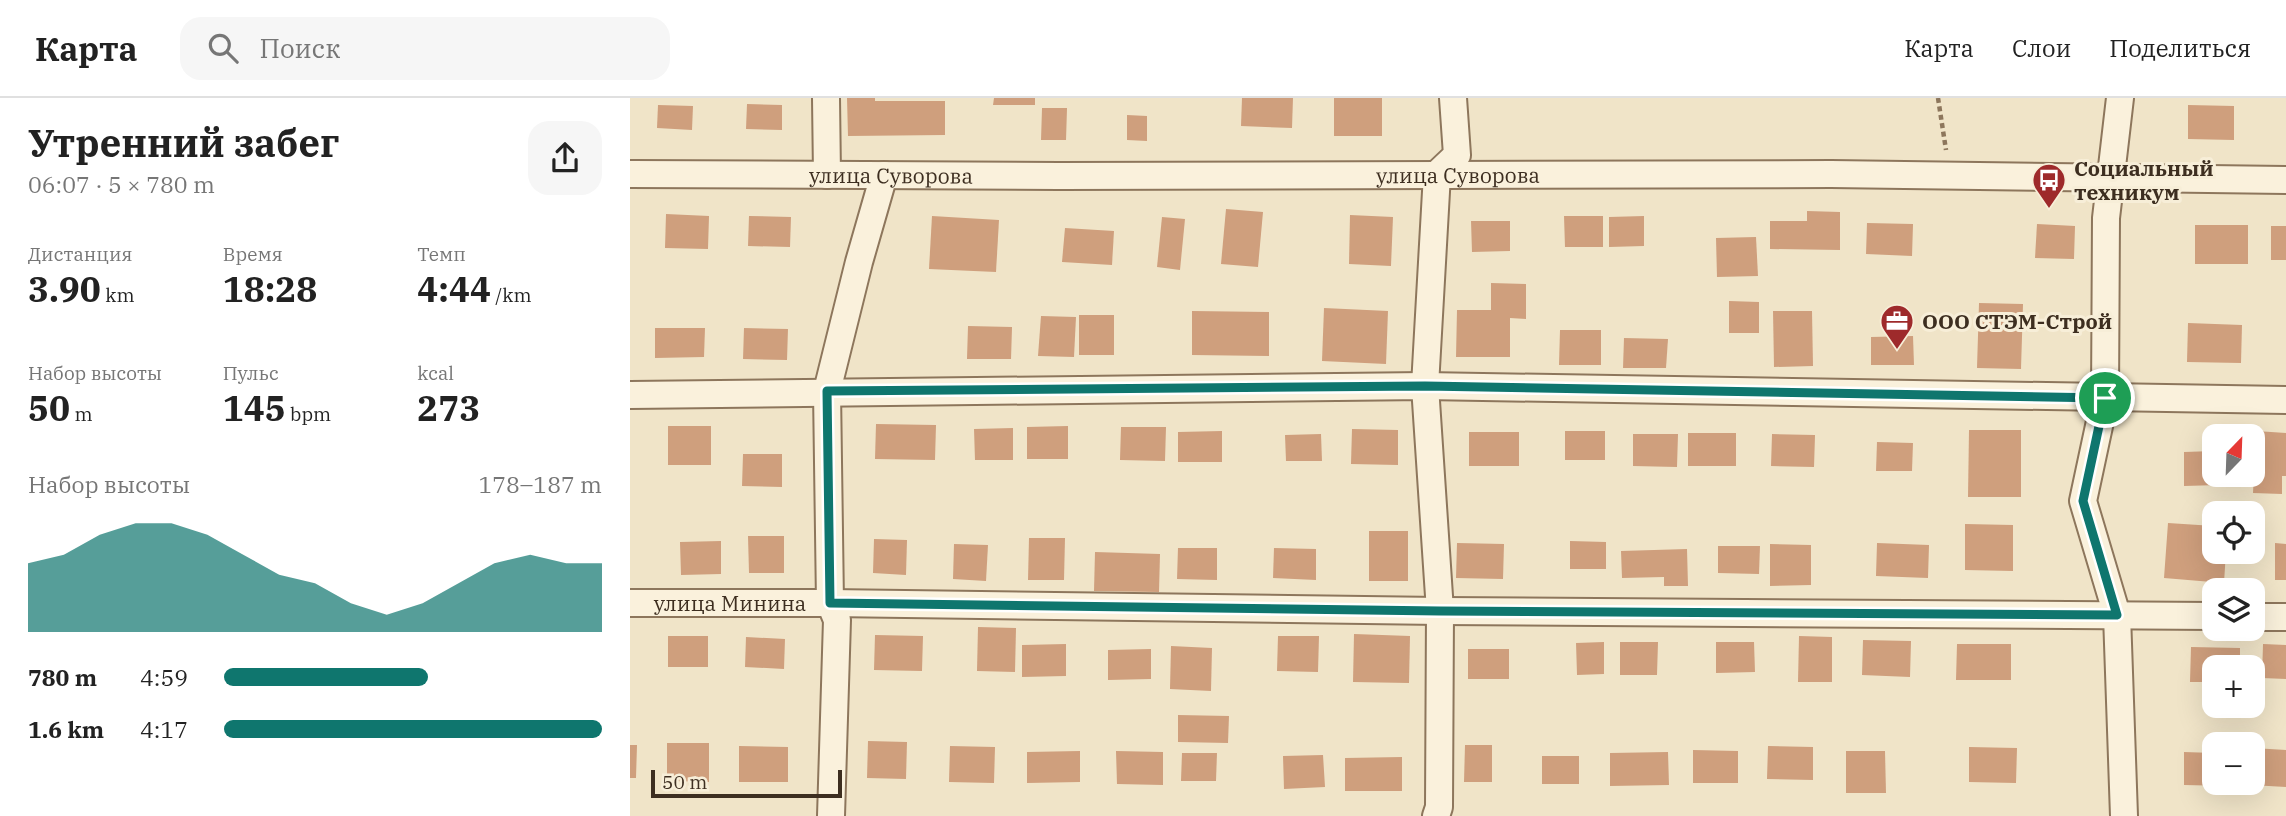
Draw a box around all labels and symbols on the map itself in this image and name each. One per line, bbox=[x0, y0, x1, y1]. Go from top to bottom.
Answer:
place label: Социальный техникум bbox=[2074, 154, 2214, 206]
street label: улица Суворова bbox=[809, 161, 973, 190]
street label: улица Суворова bbox=[1376, 161, 1540, 189]
bus stop icon: Социальный техникум bbox=[2030, 161, 2068, 210]
office icon: ООО СТЭМ-Строй bbox=[1878, 302, 1916, 351]
place label: ООО СТЭМ-Строй bbox=[1922, 307, 2112, 335]
pin bbox=[2075, 368, 2135, 428]
north arrow bbox=[2202, 424, 2264, 486]
street label: улица Минина bbox=[654, 589, 806, 617]
scale bar bbox=[651, 767, 842, 799]

